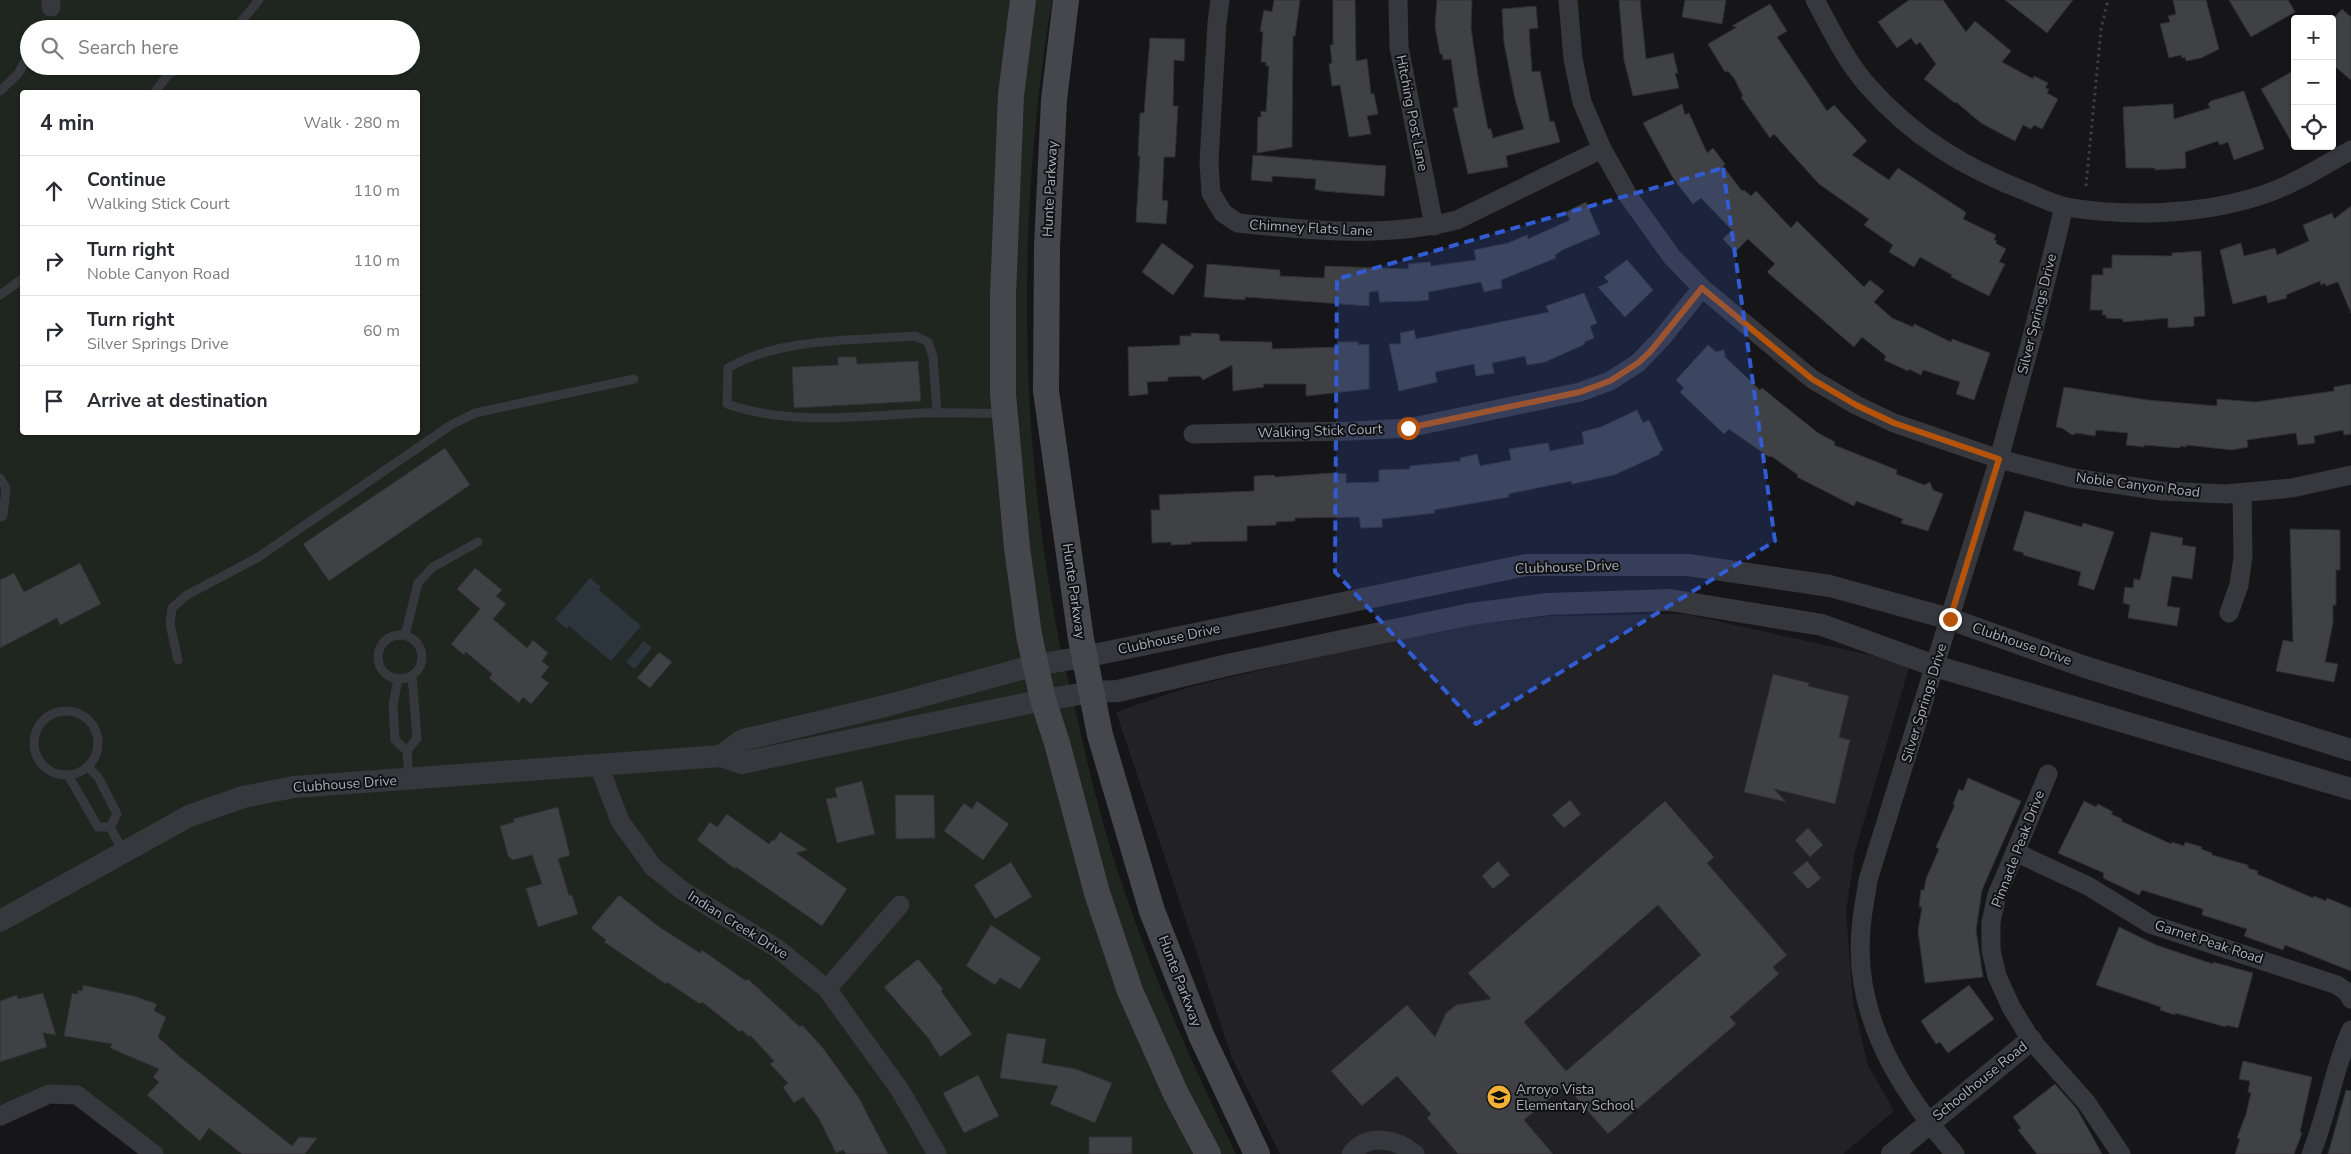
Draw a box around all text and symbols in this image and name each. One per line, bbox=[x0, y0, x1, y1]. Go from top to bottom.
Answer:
map controls bbox=[2291, 15, 2336, 150]
button: + bbox=[2291, 15, 2336, 60]
search box bbox=[20, 20, 420, 75]
icon: search bbox=[38, 34, 66, 62]
text: Search here bbox=[78, 35, 179, 61]
street label: Hitching Post Lane bbox=[1391, 53, 1433, 173]
button: − bbox=[2291, 60, 2336, 105]
button: locate bbox=[2291, 105, 2336, 150]
text: 4 min bbox=[40, 109, 94, 137]
text: Walk · 280 m bbox=[304, 112, 400, 134]
street label: Hunte Parkway bbox=[1038, 140, 1062, 238]
text: Continue bbox=[87, 167, 166, 193]
icon: ahead bbox=[40, 177, 68, 205]
text: 110 m bbox=[353, 180, 400, 202]
text: Walking Stick Court bbox=[87, 193, 230, 215]
street label: Chimney Flats Lane bbox=[1249, 215, 1373, 241]
text: Turn right bbox=[87, 237, 174, 263]
icon: right bbox=[40, 247, 68, 275]
text: 110 m bbox=[353, 250, 400, 272]
street label: Silver Springs Drive bbox=[2013, 252, 2061, 376]
text: Noble Canyon Road bbox=[87, 263, 230, 285]
text: Turn right bbox=[87, 307, 174, 333]
icon: right bbox=[40, 317, 68, 345]
text: 60 m bbox=[363, 320, 400, 342]
text: Silver Springs Drive bbox=[87, 333, 228, 355]
icon: arrive bbox=[40, 387, 68, 415]
text: Arrive at destination bbox=[87, 388, 268, 414]
route start bbox=[1397, 417, 1420, 440]
street label: Walking Stick Court bbox=[1257, 419, 1383, 443]
street label: Noble Canyon Road bbox=[2075, 468, 2201, 502]
street label: Hunte Parkway bbox=[1058, 542, 1090, 641]
street label: Clubhouse Drive bbox=[1515, 556, 1619, 578]
route end bbox=[1939, 608, 1962, 631]
street label: Clubhouse Drive bbox=[1970, 618, 2074, 670]
street label: Clubhouse Drive bbox=[1116, 619, 1222, 659]
street label: Silver Springs Drive bbox=[1897, 641, 1951, 765]
street label: Clubhouse Drive bbox=[292, 771, 398, 797]
street label: Pinnacle Peak Drive bbox=[1987, 788, 2049, 910]
street label: Indian Creek Drive bbox=[684, 886, 792, 964]
street label: Garnet Peak Road bbox=[2152, 915, 2266, 969]
street label: Hunte Parkway bbox=[1154, 933, 1206, 1030]
street label: Schoolhouse Road bbox=[1929, 1037, 2031, 1125]
place label: Arroyo Vista Elementary School bbox=[1516, 1080, 1635, 1115]
school or university icon: Arroyo Vista Elementary School bbox=[1486, 1084, 1512, 1110]

